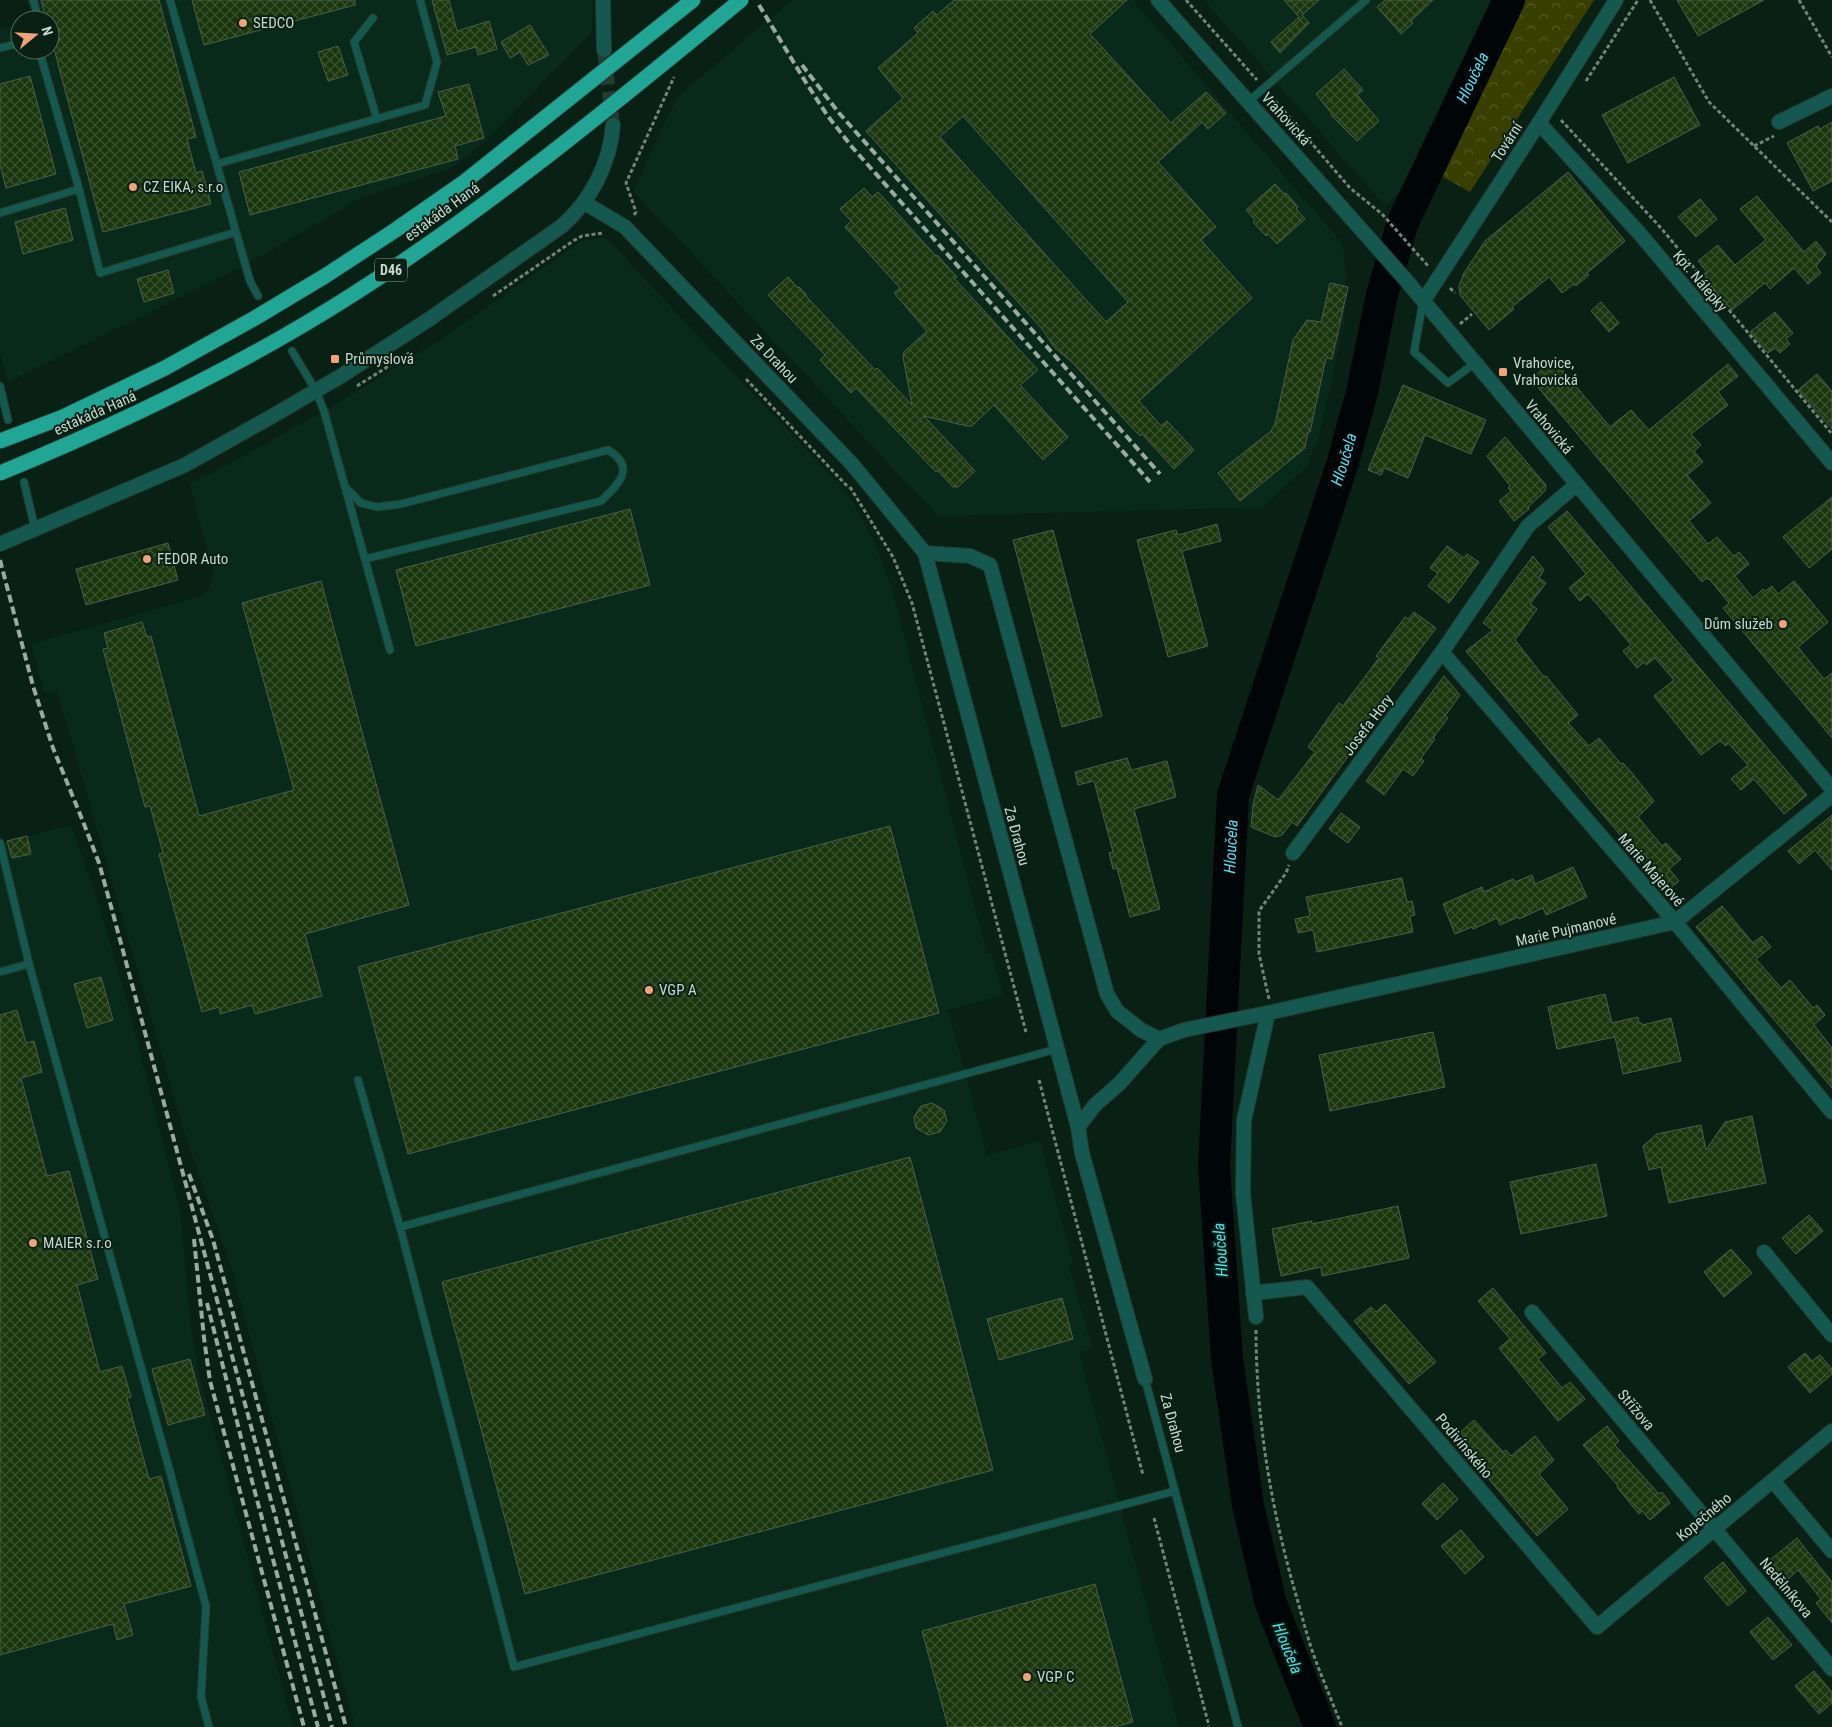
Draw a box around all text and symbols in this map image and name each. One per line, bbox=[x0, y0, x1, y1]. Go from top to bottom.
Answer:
north arrow bbox=[10, 10, 60, 60]
place label: SEDCO bbox=[253, 14, 294, 32]
marker: SEDCO bbox=[237, 17, 249, 29]
text: N bbox=[38, 24, 56, 38]
water label: Hloučela bbox=[1452, 49, 1493, 106]
street label: Vrahovická bbox=[1258, 89, 1314, 149]
street label: Tovární bbox=[1488, 118, 1527, 165]
place label: CZ EIKA, s.r.o bbox=[143, 178, 223, 196]
street label: estakáda Haná bbox=[401, 179, 483, 245]
marker: CZ EIKA, s.r.o bbox=[127, 181, 139, 193]
street label: Kpt. Nálepky bbox=[1669, 247, 1731, 315]
road number: D46 bbox=[375, 258, 407, 282]
street label: Za Drahou bbox=[747, 331, 801, 387]
place label: Průmyslová bbox=[345, 350, 414, 368]
marker: Průmyslová bbox=[329, 353, 341, 365]
place label: Vrahovice, Vrahovická bbox=[1513, 354, 1578, 389]
marker: Vrahovice, Vrahovická bbox=[1497, 366, 1509, 378]
street label: estakáda Haná bbox=[51, 387, 139, 439]
street label: Vrahovická bbox=[1521, 396, 1577, 458]
water label: Hloučela bbox=[1327, 431, 1360, 488]
place label: FEDOR Auto bbox=[157, 550, 228, 568]
marker: FEDOR Auto bbox=[141, 553, 153, 565]
place label: Dům služeb bbox=[1704, 615, 1773, 633]
marker: Dům služeb bbox=[1777, 618, 1789, 630]
street label: Josefa Hory bbox=[1339, 691, 1397, 759]
street label: Za Drahou bbox=[1000, 804, 1034, 868]
water label: Hloučela bbox=[1220, 819, 1242, 874]
street label: Marie Majerové bbox=[1614, 830, 1688, 910]
street label: Marie Pujmanové bbox=[1514, 910, 1618, 950]
place label: VGP A bbox=[659, 981, 697, 999]
marker: VGP A bbox=[643, 984, 655, 996]
water label: Hloučela bbox=[1209, 1222, 1232, 1278]
place label: MAIER s.r.o bbox=[43, 1234, 112, 1252]
marker: MAIER s.r.o bbox=[27, 1237, 39, 1249]
street label: Střížova bbox=[1614, 1386, 1658, 1434]
street label: Za Drahou bbox=[1156, 1391, 1190, 1455]
street label: Podivínského bbox=[1432, 1410, 1496, 1482]
street label: Kopečného bbox=[1673, 1489, 1735, 1545]
street label: Nedělníkova bbox=[1756, 1554, 1816, 1622]
water label: Hloučela bbox=[1269, 1620, 1306, 1677]
place label: VGP C bbox=[1037, 1668, 1074, 1686]
marker: VGP C bbox=[1021, 1671, 1033, 1683]

